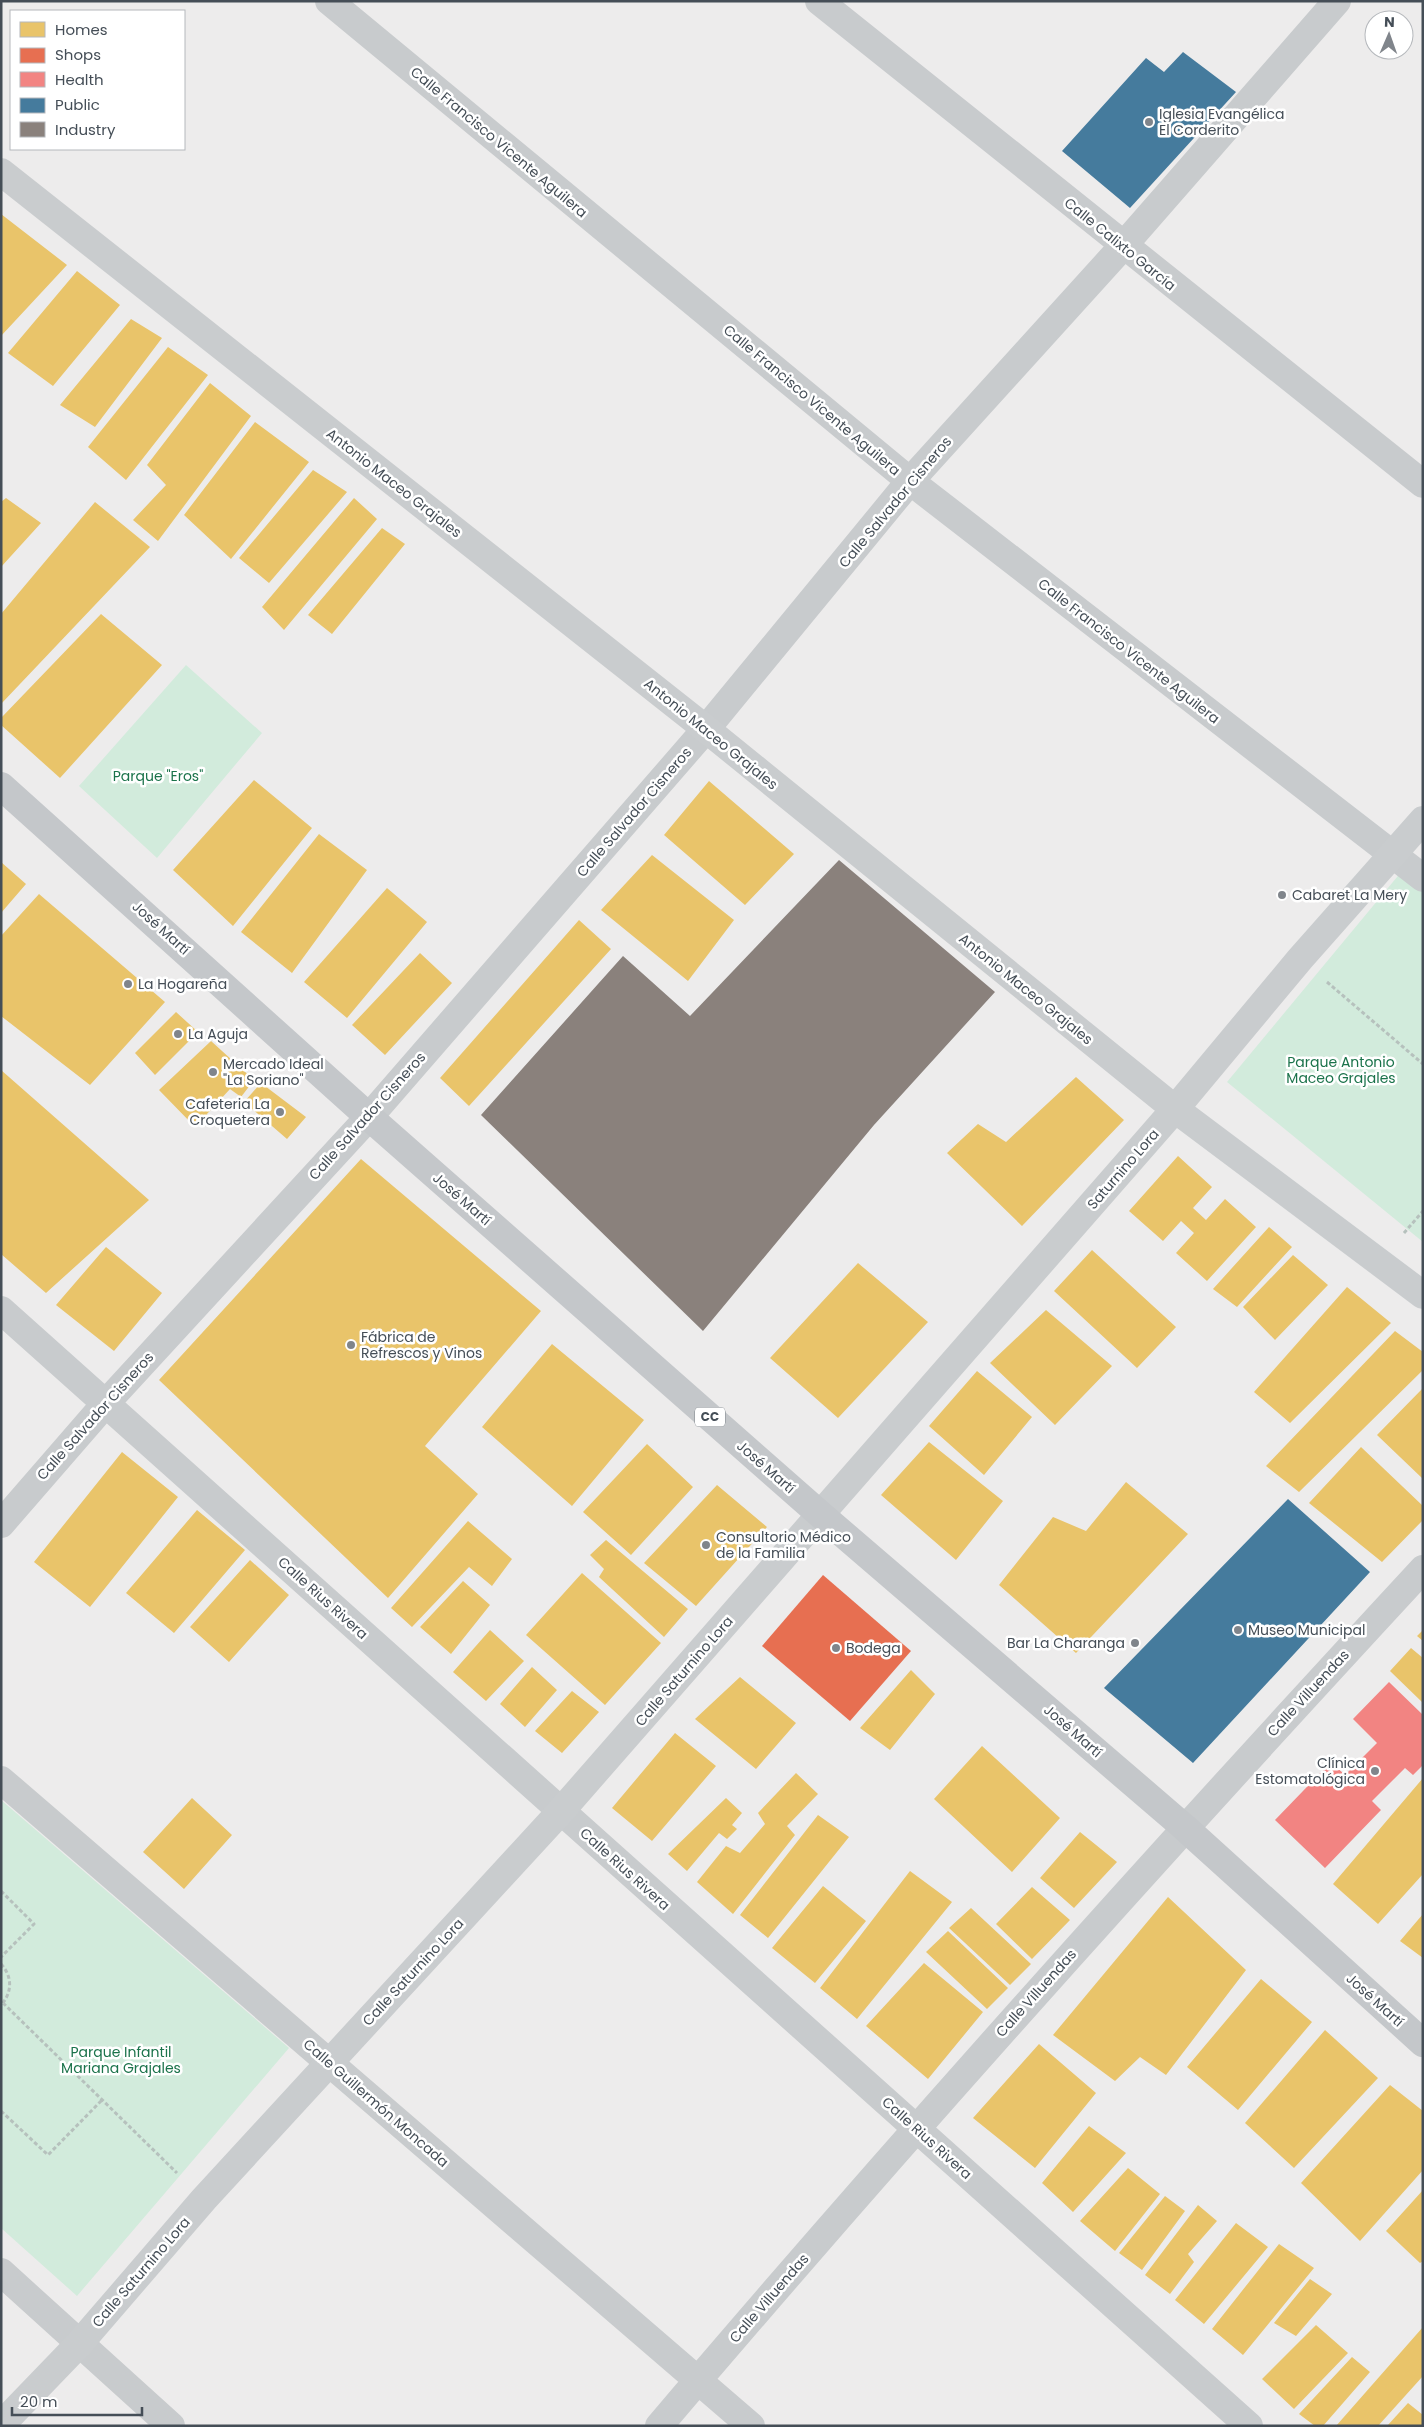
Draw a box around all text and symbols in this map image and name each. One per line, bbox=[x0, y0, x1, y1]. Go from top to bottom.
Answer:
legend bbox=[10, 10, 185, 150]
north arrow bbox=[1364, 10, 1414, 60]
text: N bbox=[1384, 12, 1395, 32]
text: Homes bbox=[55, 19, 108, 40]
text: Shops bbox=[55, 44, 101, 65]
street label: Calle Francisco Vicente Aguilera bbox=[406, 62, 592, 222]
text: Health bbox=[55, 69, 104, 90]
text: Public bbox=[55, 94, 100, 115]
place label: Iglesia Evangélica El Corderito bbox=[1159, 104, 1284, 140]
marker: Iglesia Evangélica El Corderito bbox=[1143, 116, 1155, 128]
text: Industry bbox=[55, 119, 116, 140]
street label: Calle Calixto García bbox=[1060, 193, 1180, 295]
street label: Calle Francisco Vicente Aguilera bbox=[719, 320, 905, 480]
street label: Antonio Maceo Grajales bbox=[322, 424, 466, 542]
street label: Calle Salvador Cisneros bbox=[834, 432, 956, 572]
street label: Calle Francisco Vicente Aguilera bbox=[1034, 574, 1224, 728]
street label: Antonio Maceo Grajales bbox=[640, 674, 782, 794]
street label: Calle Salvador Cisneros bbox=[572, 743, 696, 881]
park label: Parque "Eros" bbox=[113, 766, 203, 786]
place label: Cabaret La Mery bbox=[1292, 885, 1407, 905]
marker: Cabaret La Mery bbox=[1276, 889, 1288, 901]
street label: José Martí bbox=[128, 897, 195, 960]
street label: Antonio Maceo Grajales bbox=[955, 929, 1097, 1049]
place label: La Hogareña bbox=[138, 974, 227, 994]
marker: La Hogareña bbox=[122, 978, 134, 990]
place label: La Aguja bbox=[188, 1024, 248, 1044]
marker: La Aguja bbox=[172, 1028, 184, 1040]
street label: Calle Salvador Cisneros bbox=[304, 1048, 430, 1184]
park label: Parque Antonio Maceo Grajales bbox=[1286, 1052, 1396, 1088]
place label: Mercado Ideal "La Soriano" bbox=[223, 1054, 324, 1090]
marker: Mercado Ideal "La Soriano" bbox=[207, 1066, 219, 1078]
place label: Cafeteria La Croquetera bbox=[185, 1094, 270, 1130]
marker: Cafeteria La Croquetera bbox=[274, 1106, 286, 1118]
street label: Saturnino Lora bbox=[1082, 1124, 1164, 1214]
street label: José Martí bbox=[428, 1168, 496, 1230]
place label: Fábrica de Refrescos y Vinos bbox=[361, 1327, 482, 1363]
marker: Fábrica de Refrescos y Vinos bbox=[345, 1339, 357, 1351]
street label: Calle Salvador Cisneros bbox=[32, 1348, 158, 1484]
road number: CC bbox=[695, 1408, 725, 1426]
street label: José Martí bbox=[732, 1436, 800, 1498]
place label: Consultorio Médico de la Familia bbox=[716, 1527, 851, 1563]
marker: Consultorio Médico de la Familia bbox=[700, 1539, 712, 1551]
street label: Calle Rius Rivera bbox=[274, 1552, 372, 1644]
street label: Calle Saturnino Lora bbox=[630, 1611, 738, 1731]
place label: Museo Municipal bbox=[1248, 1620, 1365, 1640]
marker: Museo Municipal bbox=[1232, 1624, 1244, 1636]
place label: Bar La Charanga bbox=[1007, 1633, 1125, 1653]
marker: Bar La Charanga bbox=[1129, 1637, 1141, 1649]
place label: Bodega bbox=[846, 1638, 901, 1658]
marker: Bodega bbox=[830, 1642, 842, 1654]
street label: Calle Villuendas bbox=[1262, 1645, 1354, 1741]
street label: José Martí bbox=[1039, 1700, 1107, 1762]
place label: Clínica Estomatológica bbox=[1255, 1753, 1365, 1789]
marker: Clínica Estomatológica bbox=[1369, 1765, 1381, 1777]
street label: Calle Rius Rivera bbox=[576, 1823, 674, 1915]
street label: Calle Saturnino Lora bbox=[358, 1914, 468, 2030]
street label: Calle Villuendas bbox=[991, 1945, 1081, 2041]
street label: José Martí bbox=[1342, 1969, 1409, 2032]
street label: Calle Guillermón Moncada bbox=[299, 2034, 453, 2172]
park label: Parque Infantil Mariana Grajales bbox=[61, 2042, 181, 2078]
street label: Calle Rius Rivera bbox=[878, 2092, 976, 2184]
street label: Calle Saturnino Lora bbox=[87, 2212, 195, 2332]
street label: Calle Villuendas bbox=[725, 2249, 813, 2347]
scale bar bbox=[12, 2384, 142, 2416]
text: 20 m bbox=[20, 2391, 58, 2412]

